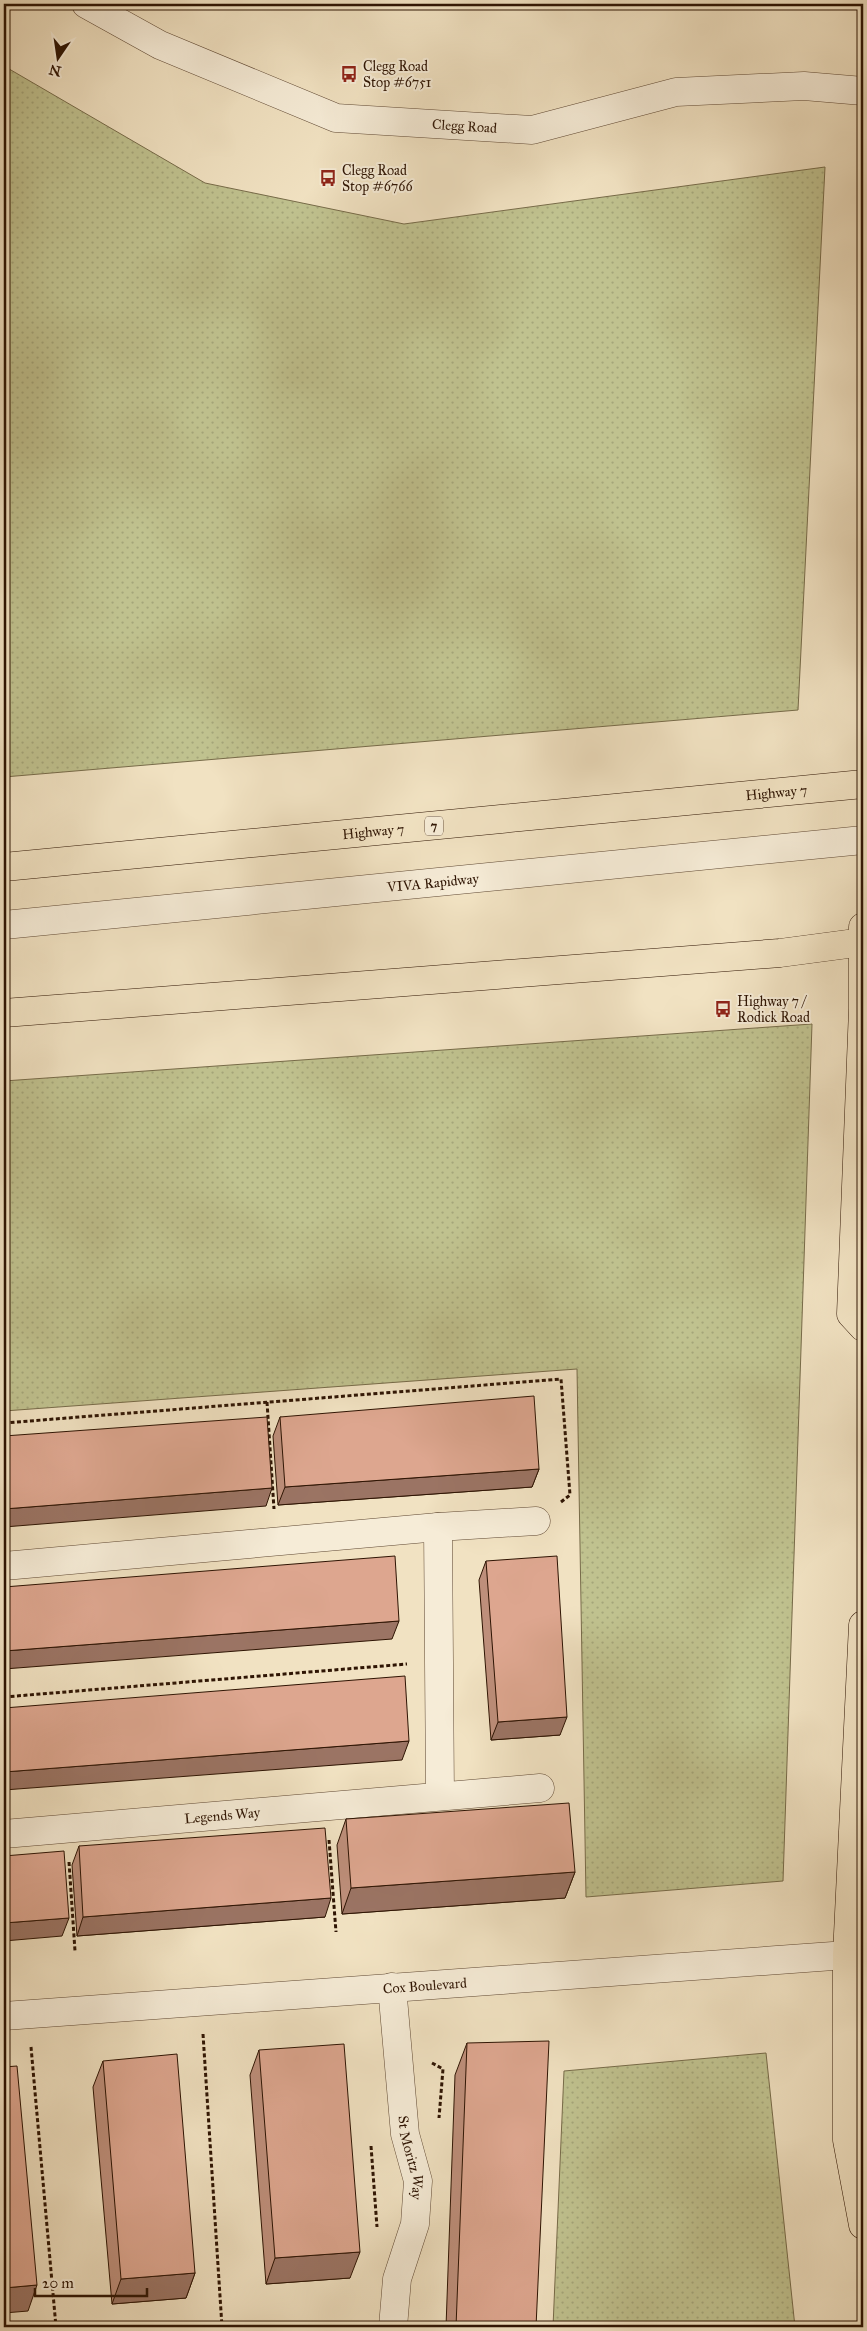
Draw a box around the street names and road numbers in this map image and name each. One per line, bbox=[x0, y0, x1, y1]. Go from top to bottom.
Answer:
street label: Clegg Road bbox=[432, 116, 498, 137]
street label: Highway 7 bbox=[745, 781, 808, 804]
road number: 7 bbox=[425, 816, 443, 836]
street label: Highway 7 bbox=[342, 820, 405, 843]
street label: VIVA Rapidway bbox=[385, 870, 480, 896]
street label: Legends Way bbox=[184, 1804, 261, 1828]
street label: Cox Boulevard bbox=[382, 1975, 467, 1998]
street label: St Moritz Way bbox=[394, 2115, 426, 2201]

